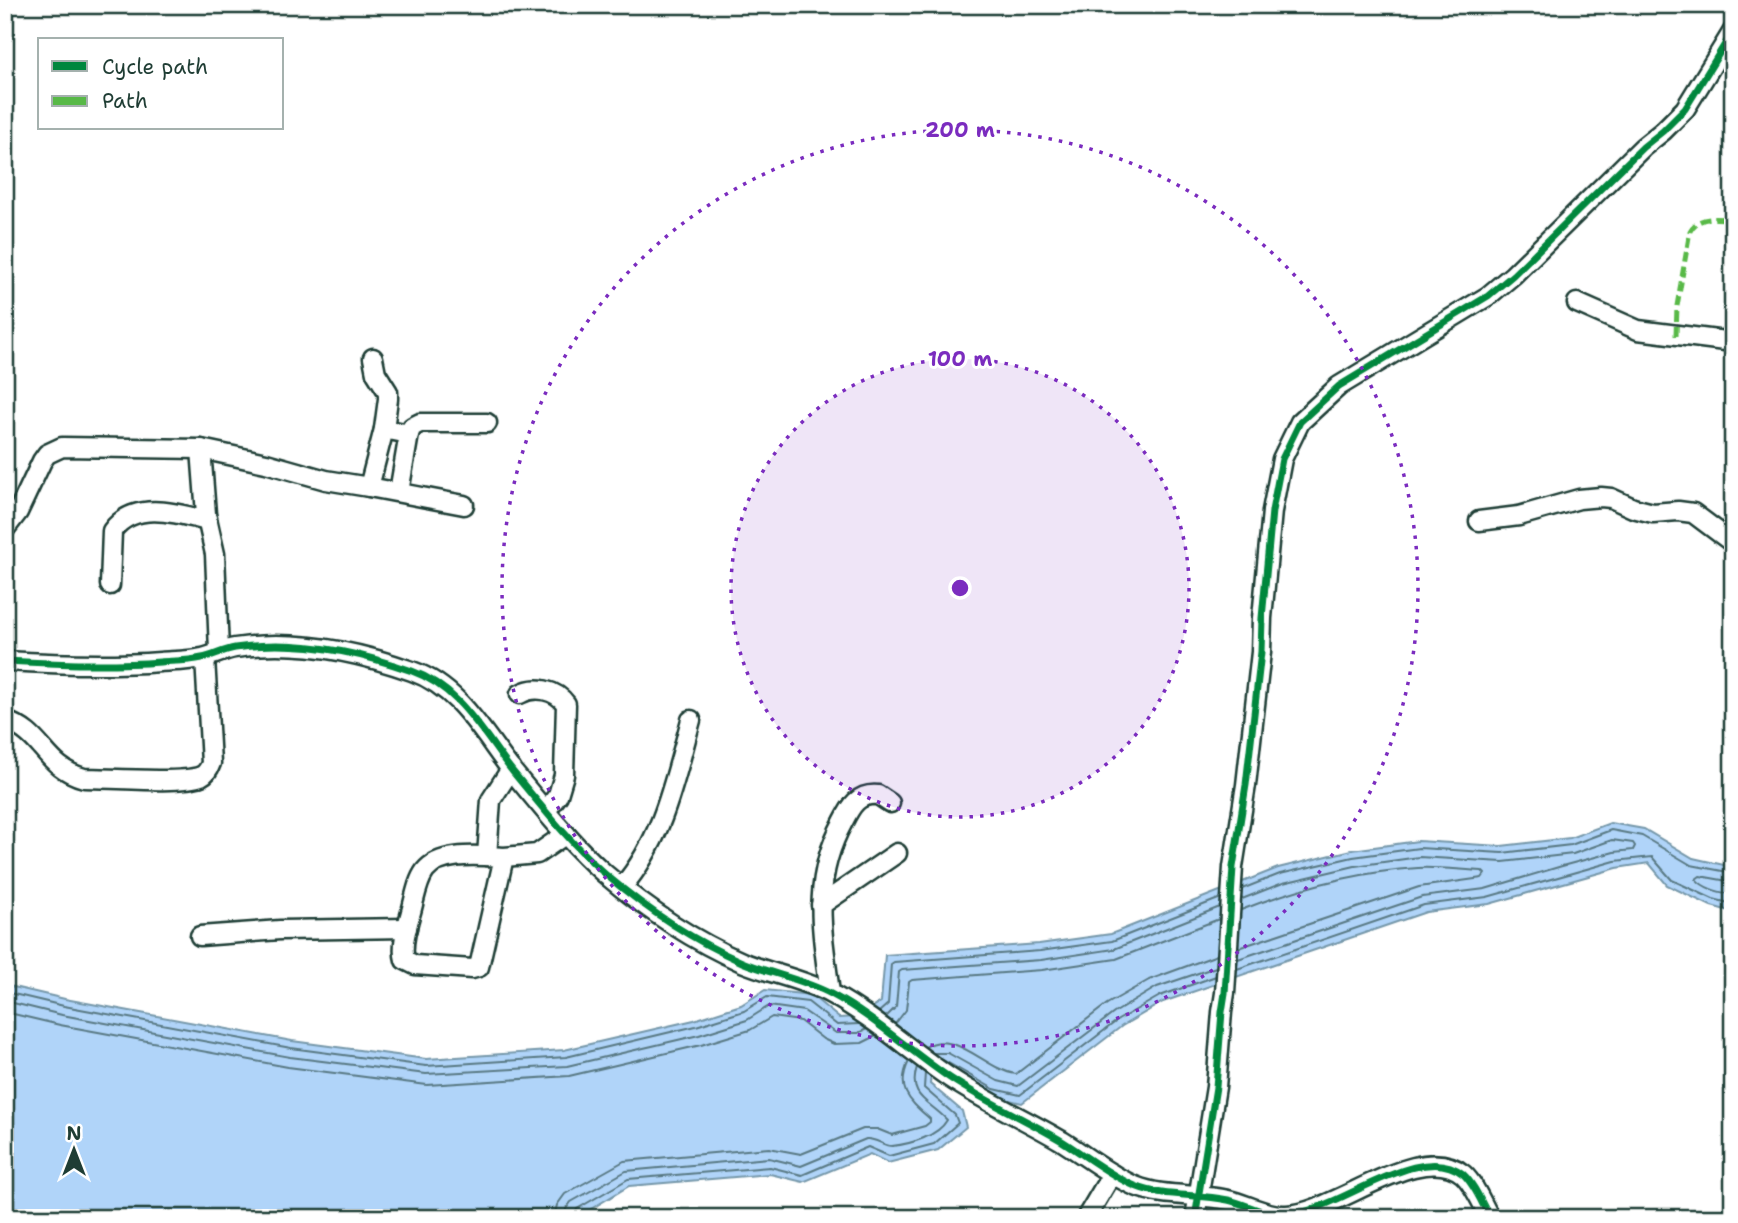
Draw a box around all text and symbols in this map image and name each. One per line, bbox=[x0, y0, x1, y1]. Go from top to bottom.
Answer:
legend bbox=[38, 38, 284, 130]
text: Cycle path bbox=[102, 53, 208, 81]
text: Path bbox=[102, 87, 148, 115]
text: 200 m bbox=[925, 116, 995, 144]
text: 100 m bbox=[928, 345, 992, 373]
centre of rings bbox=[948, 576, 972, 600]
north arrow bbox=[38, 1114, 108, 1184]
text: N bbox=[66, 1121, 82, 1146]

